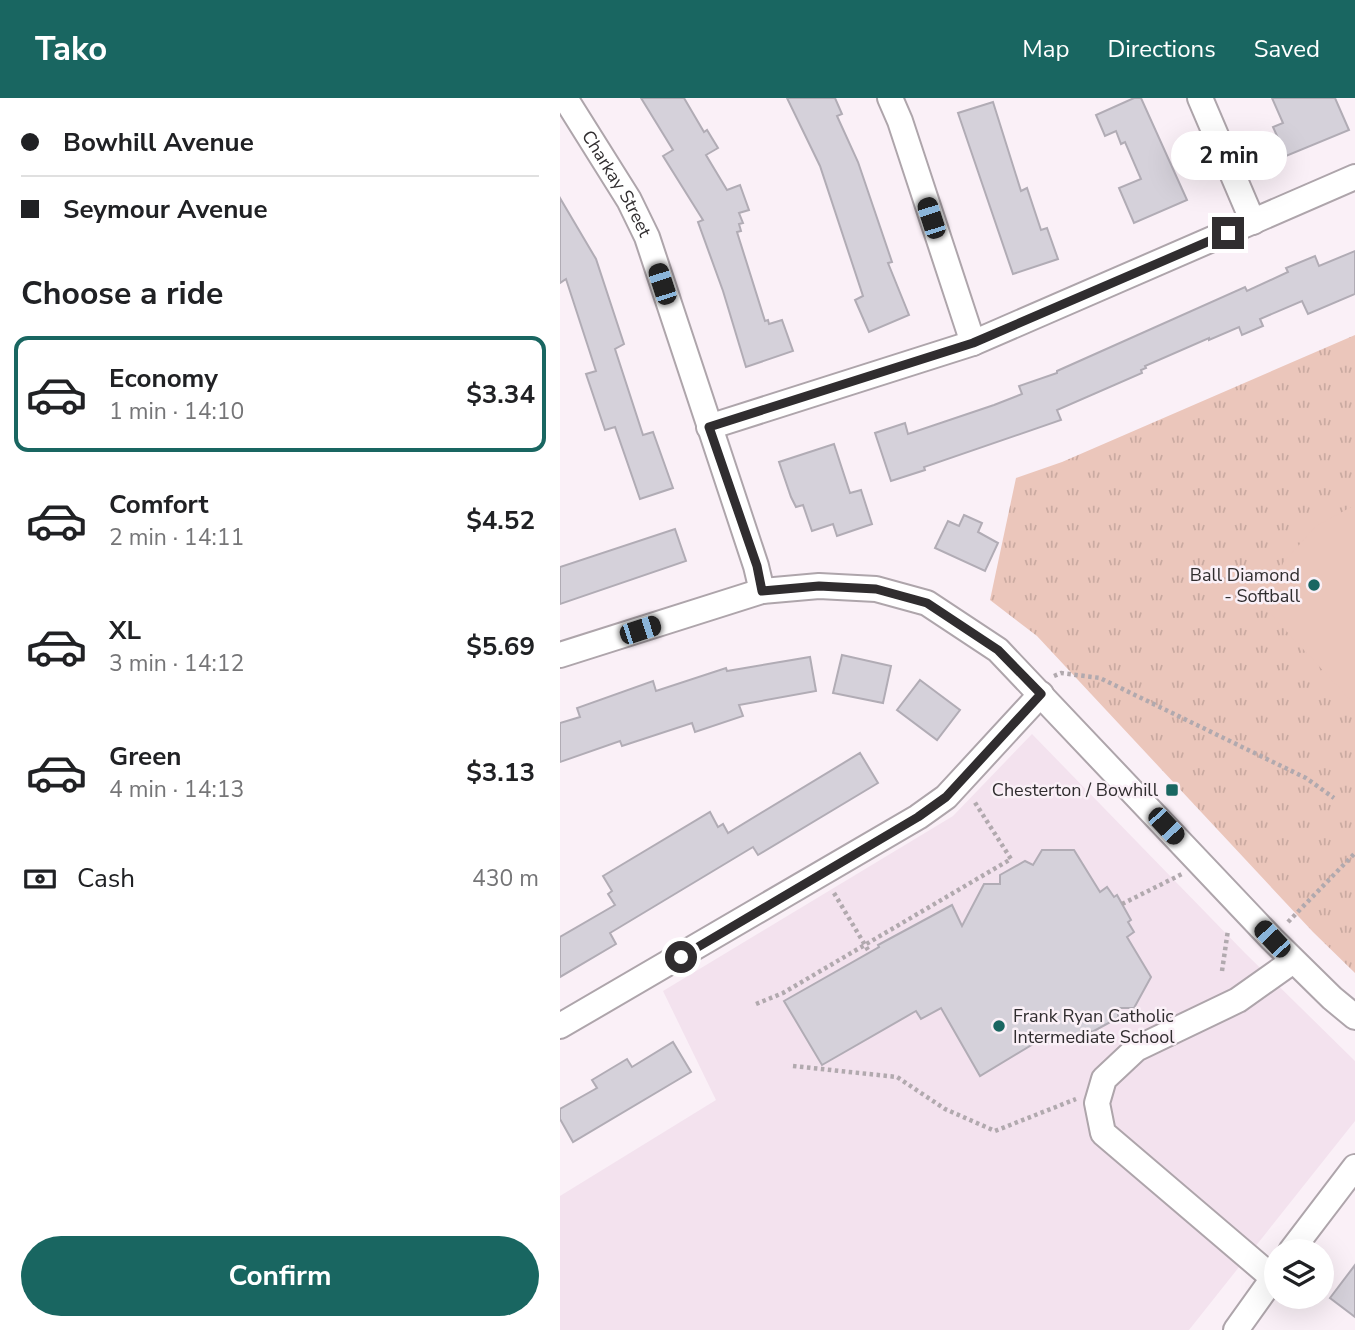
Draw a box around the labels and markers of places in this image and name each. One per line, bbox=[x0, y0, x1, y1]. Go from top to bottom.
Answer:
place label: Ball Diamond - Softball bbox=[1190, 563, 1301, 608]
marker: Ball Diamond - Softball bbox=[1306, 577, 1322, 593]
place label: Chesterton / Bowhill bbox=[992, 778, 1159, 802]
marker: Chesterton / Bowhill bbox=[1164, 782, 1180, 798]
place label: Frank Ryan Catholic Intermediate School bbox=[1013, 1004, 1175, 1049]
marker: Frank Ryan Catholic Intermediate School bbox=[991, 1018, 1007, 1034]

